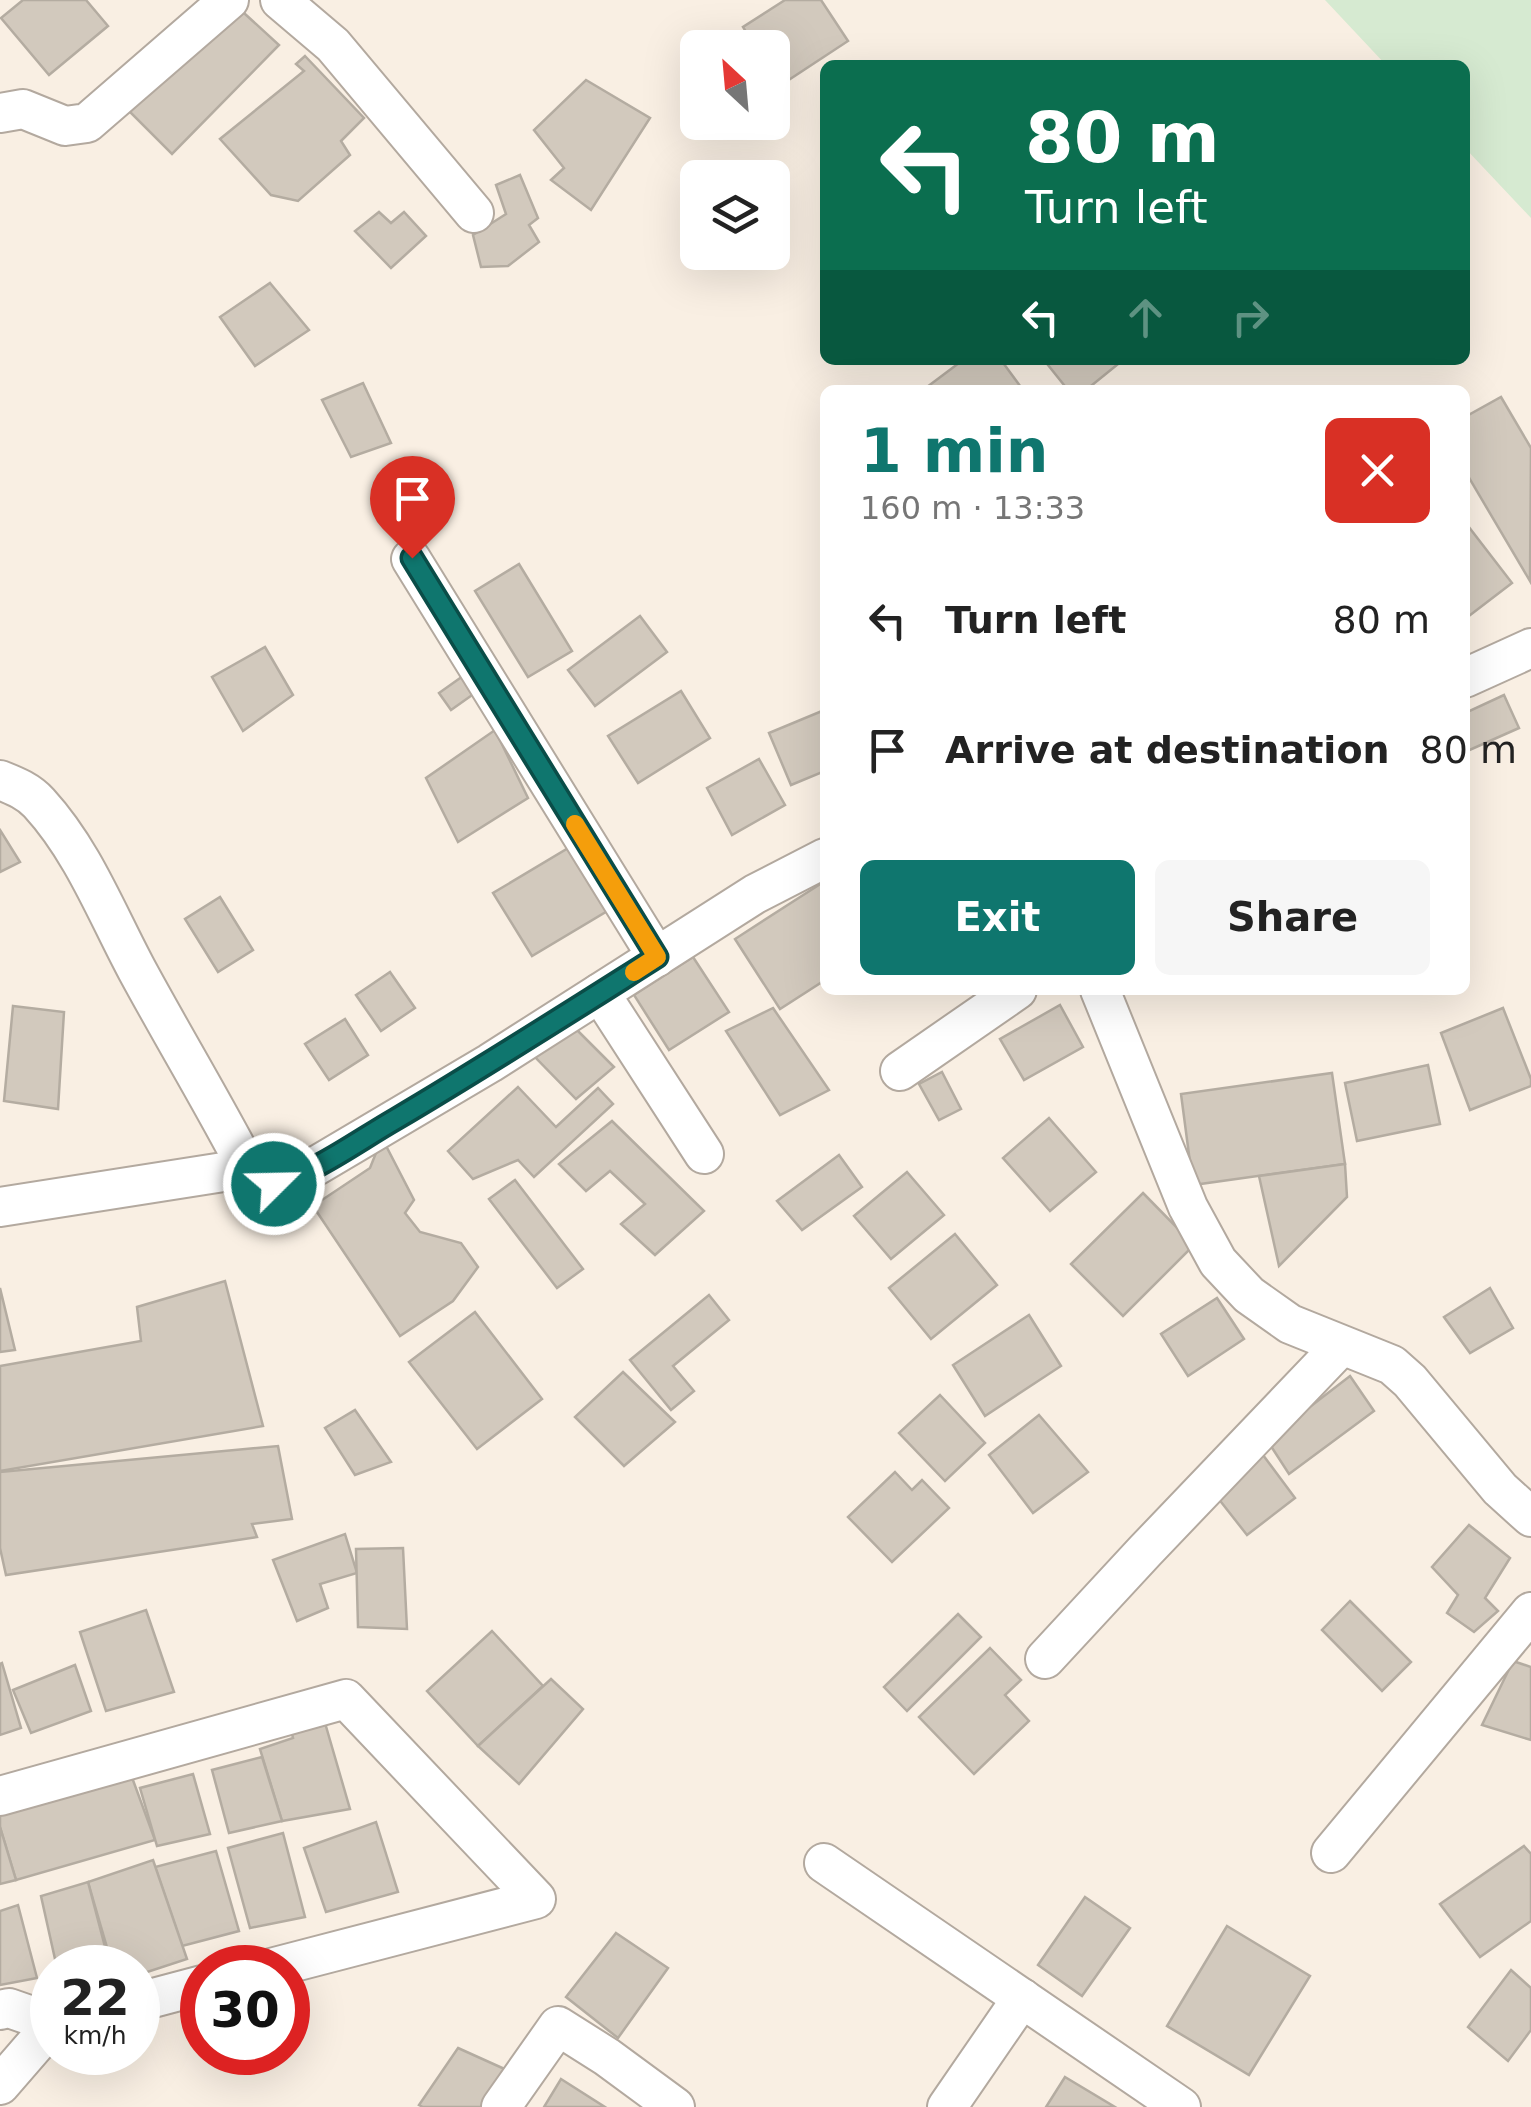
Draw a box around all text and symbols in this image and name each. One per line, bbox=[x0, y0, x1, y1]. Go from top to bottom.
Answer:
north arrow bbox=[680, 30, 790, 140]
map controls bbox=[680, 30, 790, 270]
text: 80 m bbox=[1025, 97, 1220, 179]
icon: left bbox=[860, 100, 990, 230]
button: layers bbox=[680, 160, 790, 270]
text: Turn left bbox=[1025, 181, 1208, 234]
icon: left bbox=[1013, 290, 1068, 345]
icon: ahead bbox=[1118, 290, 1173, 345]
icon: right bbox=[1223, 290, 1278, 345]
text: 1 min bbox=[860, 416, 1048, 486]
button: close bbox=[1325, 418, 1430, 523]
pin bbox=[370, 456, 455, 559]
icon: arrive bbox=[385, 471, 440, 526]
text: 160 m · 13:33 bbox=[860, 489, 1085, 527]
icon: left bbox=[860, 593, 915, 648]
text: Turn left bbox=[945, 598, 1126, 642]
text: 80 m bbox=[1333, 598, 1430, 642]
icon: arrive bbox=[860, 723, 915, 778]
text: Arrive at destination bbox=[945, 728, 1390, 772]
text: 80 m bbox=[1420, 728, 1517, 772]
button: Exit bbox=[860, 860, 1135, 975]
button: Share bbox=[1155, 860, 1430, 975]
position arrow bbox=[222, 1132, 326, 1236]
speed limit sign: 30 bbox=[180, 1945, 310, 2075]
text: 22 bbox=[60, 1969, 130, 2027]
text: km/h bbox=[63, 2021, 127, 2050]

